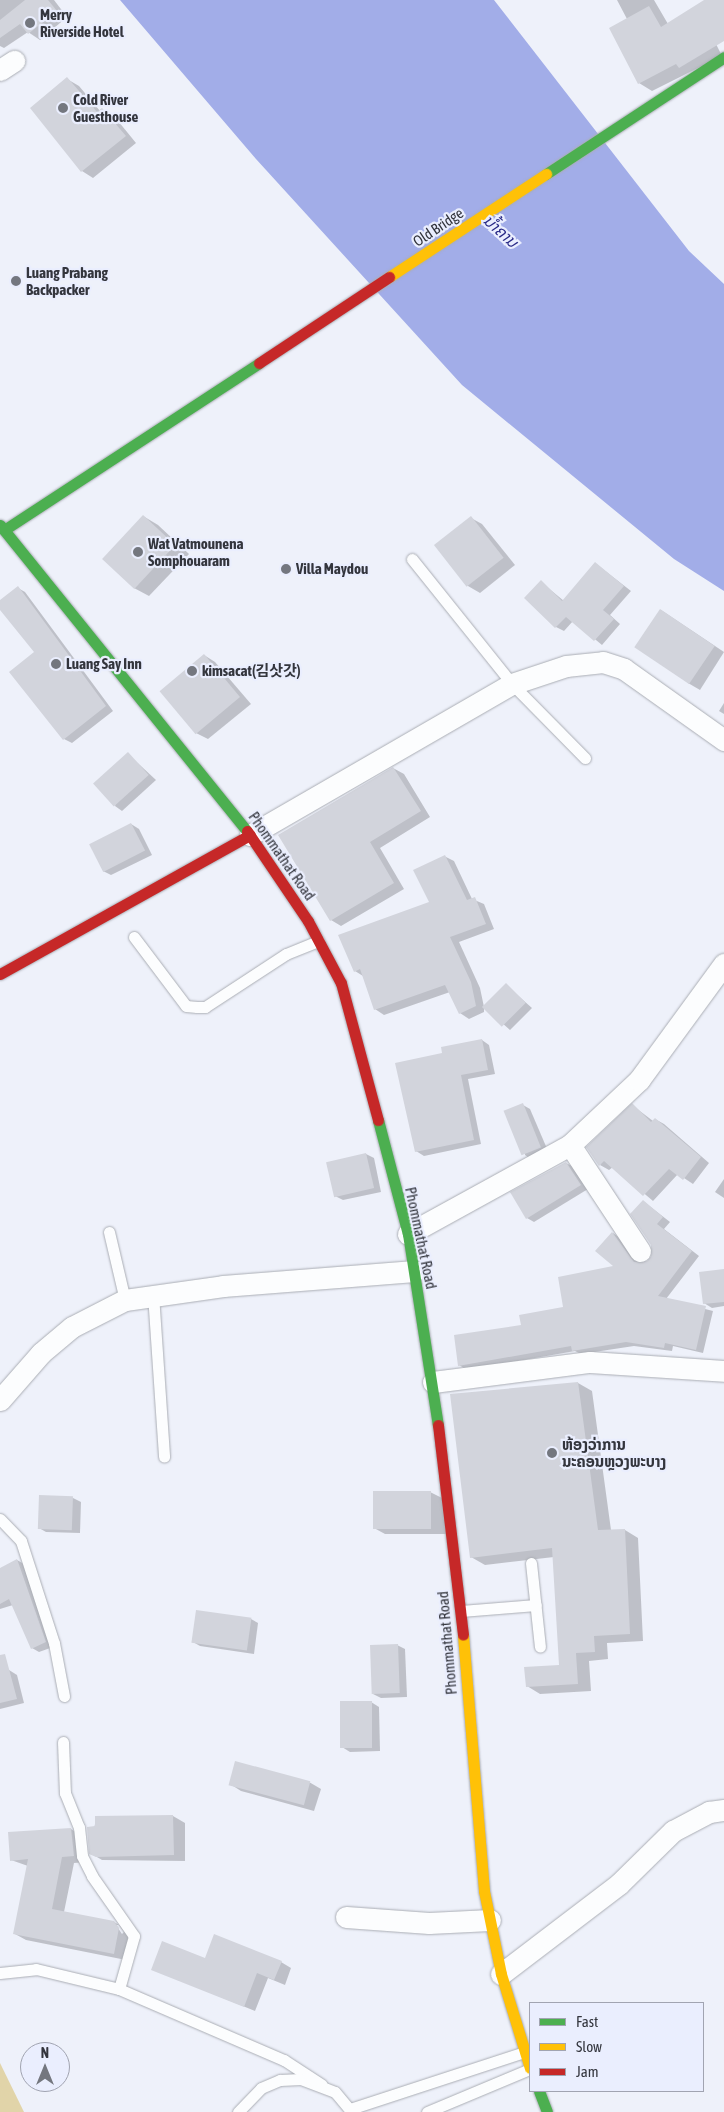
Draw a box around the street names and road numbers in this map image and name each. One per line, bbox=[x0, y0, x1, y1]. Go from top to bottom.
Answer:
street label: Old Bridge bbox=[409, 204, 467, 250]
street label: Phommathat Road bbox=[245, 808, 319, 904]
street label: Phommathat Road bbox=[401, 1185, 441, 1291]
street label: Phommathat Road bbox=[434, 1590, 460, 1696]

